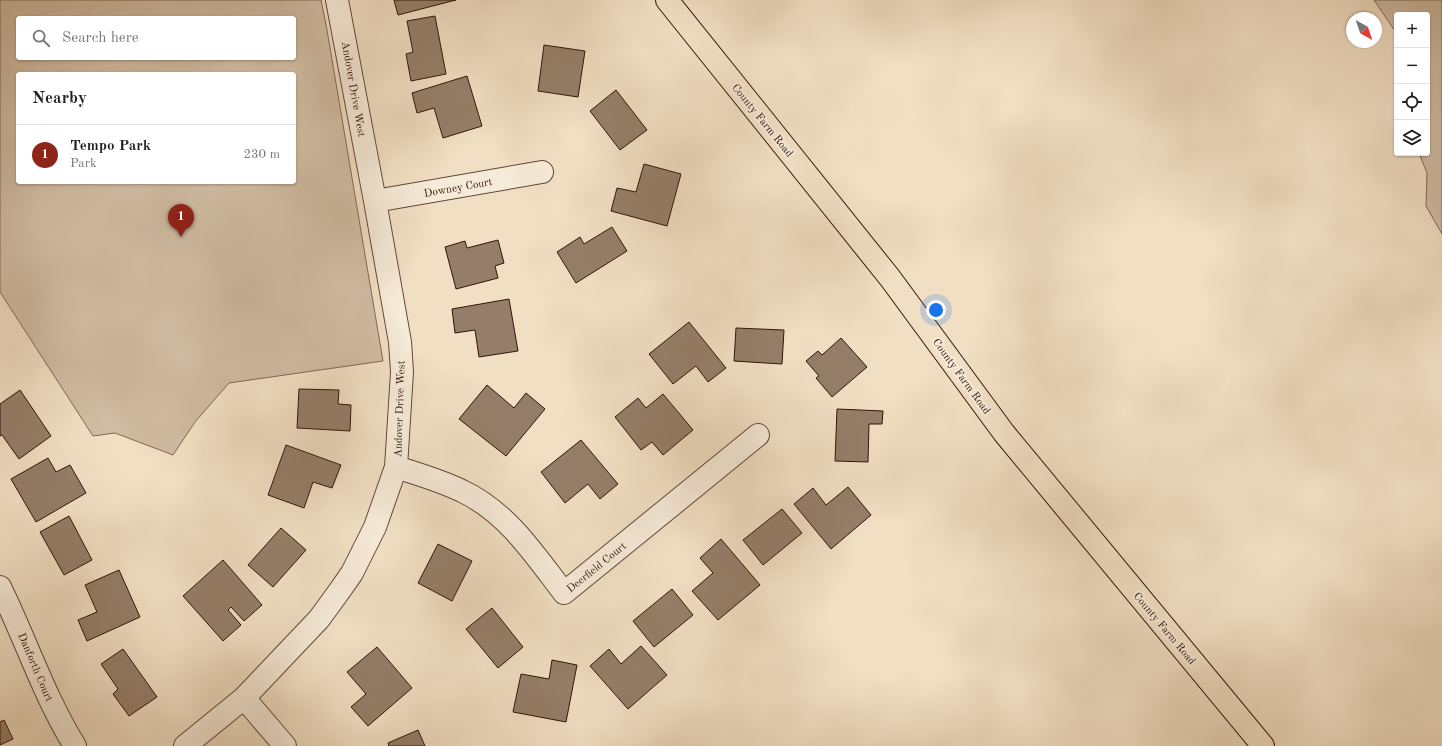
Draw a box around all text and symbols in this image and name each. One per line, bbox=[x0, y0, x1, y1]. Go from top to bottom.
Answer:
north arrow bbox=[1346, 12, 1382, 48]
map controls bbox=[1394, 12, 1430, 156]
button: + bbox=[1394, 12, 1430, 48]
search box bbox=[16, 16, 296, 60]
icon: search bbox=[30, 27, 52, 49]
text: Search here bbox=[62, 31, 139, 46]
street label: Andover Drive West bbox=[339, 41, 366, 138]
button: − bbox=[1394, 48, 1430, 84]
street label: County Farm Road bbox=[729, 82, 795, 160]
button: locate bbox=[1394, 84, 1430, 120]
text: Nearby bbox=[32, 90, 87, 107]
button: layers bbox=[1394, 120, 1430, 156]
text: Tempo Park bbox=[70, 139, 151, 154]
text: 1 bbox=[41, 148, 49, 161]
text: 230 m bbox=[243, 148, 280, 161]
text: Park bbox=[70, 157, 97, 170]
street label: Downey Court bbox=[423, 177, 494, 200]
pin: 1 bbox=[168, 204, 194, 237]
your location bbox=[926, 300, 946, 320]
street label: County Farm Road bbox=[930, 337, 992, 417]
street label: Andover Drive West bbox=[393, 360, 408, 458]
street label: Deerfield Court bbox=[565, 541, 629, 595]
street label: County Farm Road bbox=[1131, 591, 1197, 667]
street label: Danforth Court bbox=[15, 632, 54, 704]

